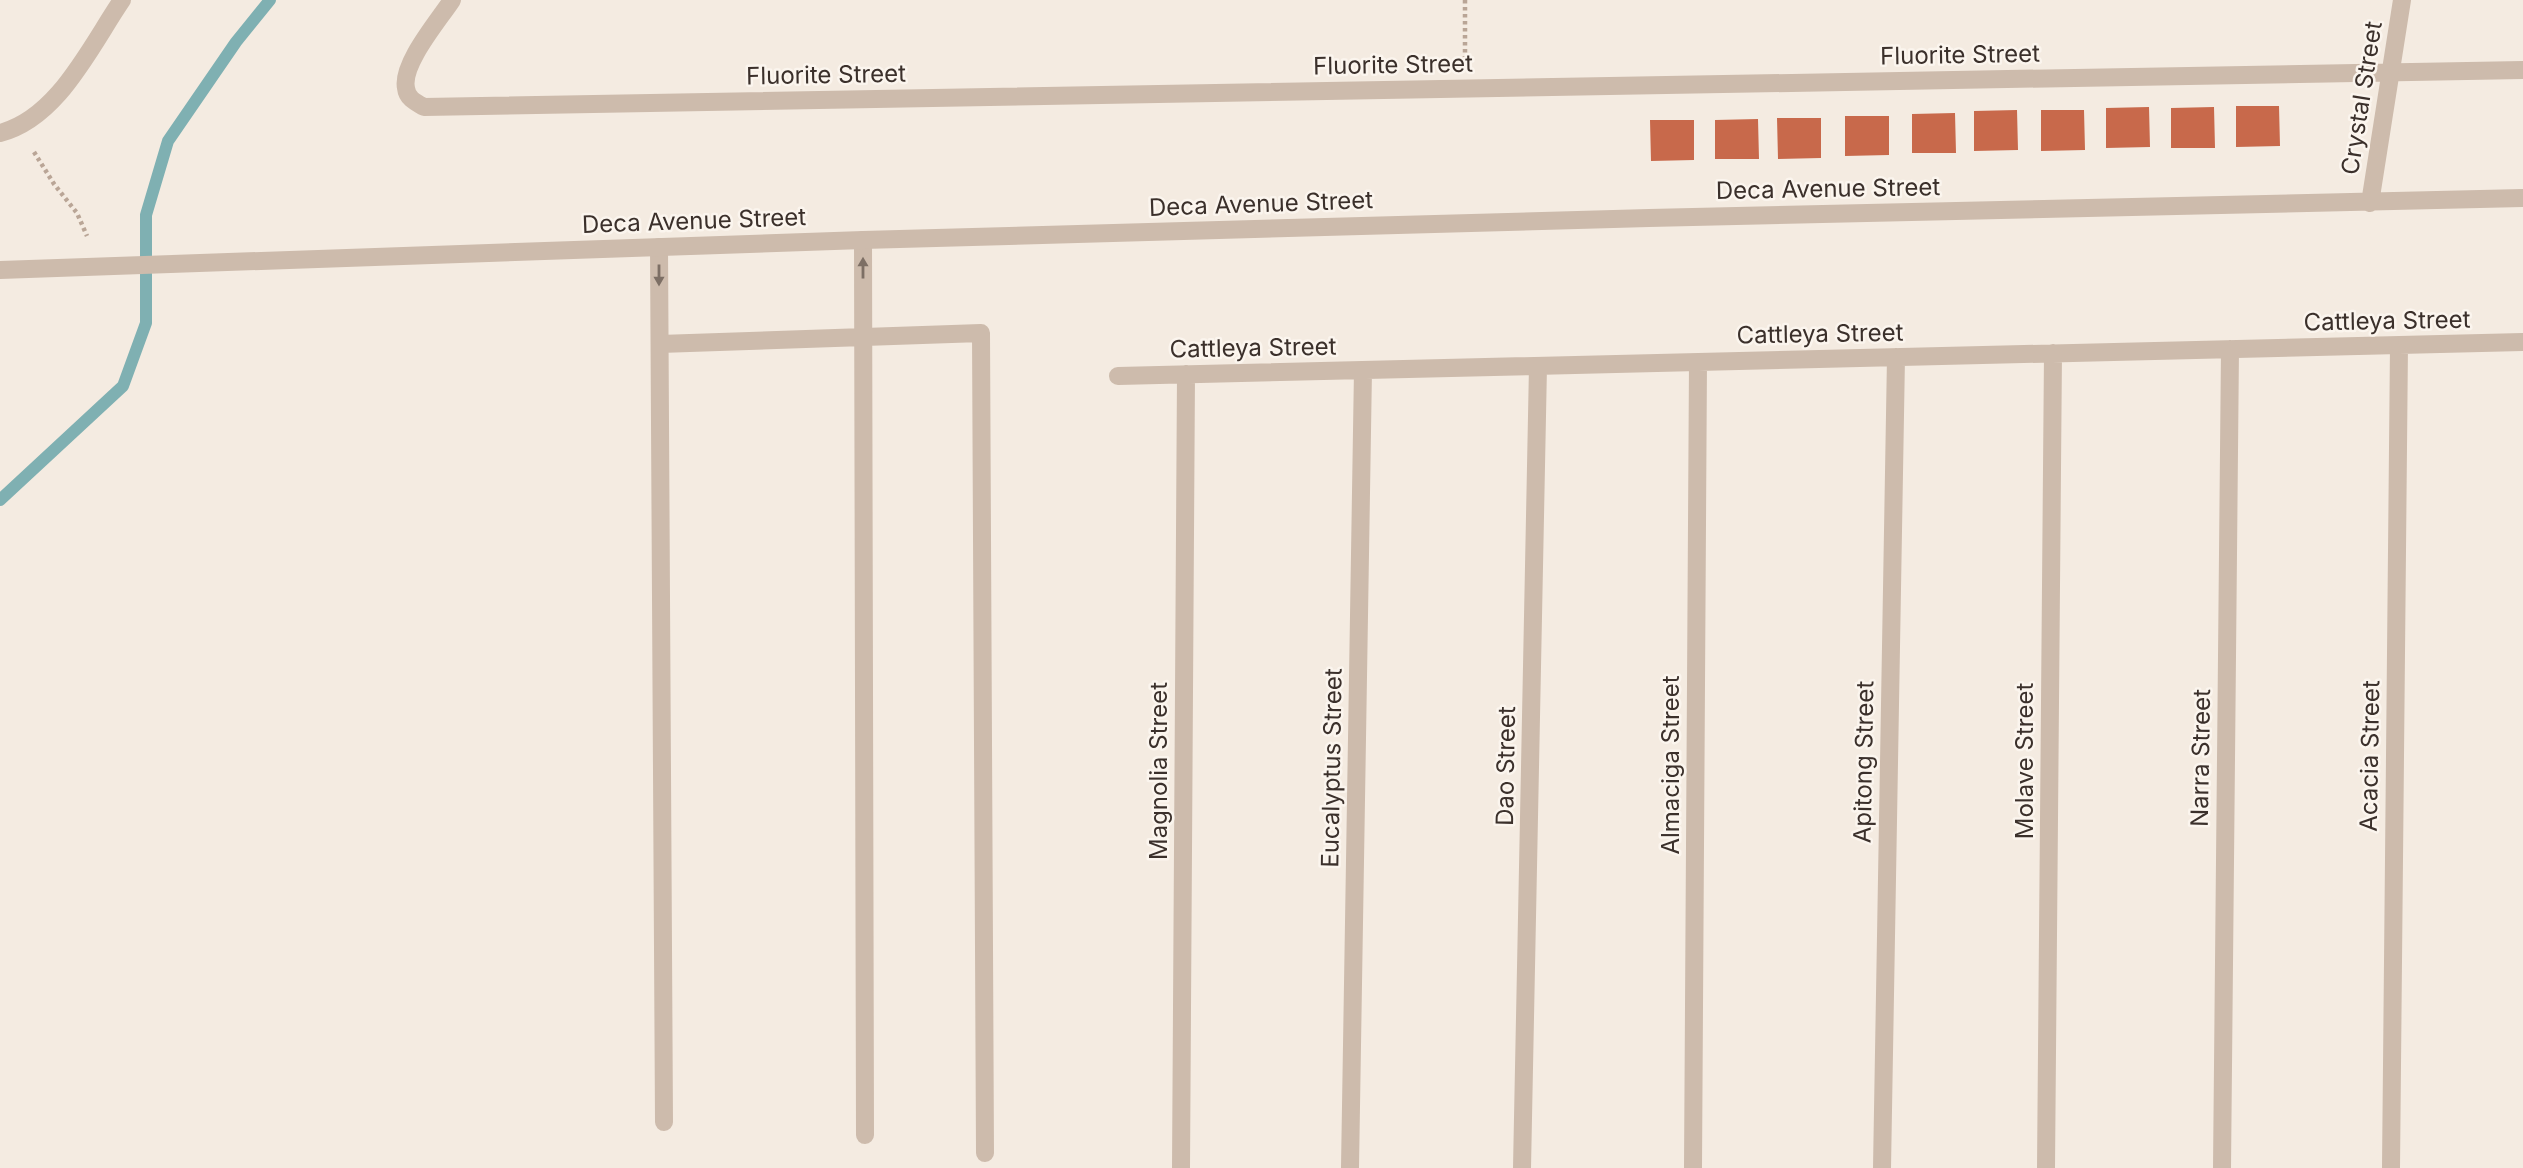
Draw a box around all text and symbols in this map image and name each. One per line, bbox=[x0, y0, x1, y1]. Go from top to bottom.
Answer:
street label: Crystal Street bbox=[2335, 19, 2388, 177]
street label: Fluorite Street bbox=[1880, 39, 2040, 70]
street label: Fluorite Street bbox=[1313, 49, 1473, 80]
street label: Fluorite Street bbox=[746, 59, 906, 90]
street label: Deca Avenue Street bbox=[1716, 172, 1941, 205]
street label: Deca Avenue Street bbox=[1148, 185, 1374, 222]
street label: Deca Avenue Street bbox=[581, 202, 807, 239]
one-way arrow bbox=[857, 257, 869, 279]
one-way arrow bbox=[653, 265, 665, 287]
street label: Cattleya Street bbox=[2303, 305, 2471, 336]
street label: Cattleya Street bbox=[1736, 318, 1904, 349]
street label: Cattleya Street bbox=[1169, 332, 1337, 363]
street label: Eucalyptus Street bbox=[1315, 668, 1348, 868]
street label: Almaciga Street bbox=[1656, 675, 1685, 855]
street label: Apitong Street bbox=[1848, 680, 1879, 843]
street label: Acacia Street bbox=[2354, 680, 2385, 832]
street label: Magnolia Street bbox=[1144, 682, 1173, 860]
street label: Molave Street bbox=[2010, 683, 2039, 839]
street label: Narra Street bbox=[2185, 689, 2216, 827]
street label: Dao Street bbox=[1490, 706, 1521, 826]

